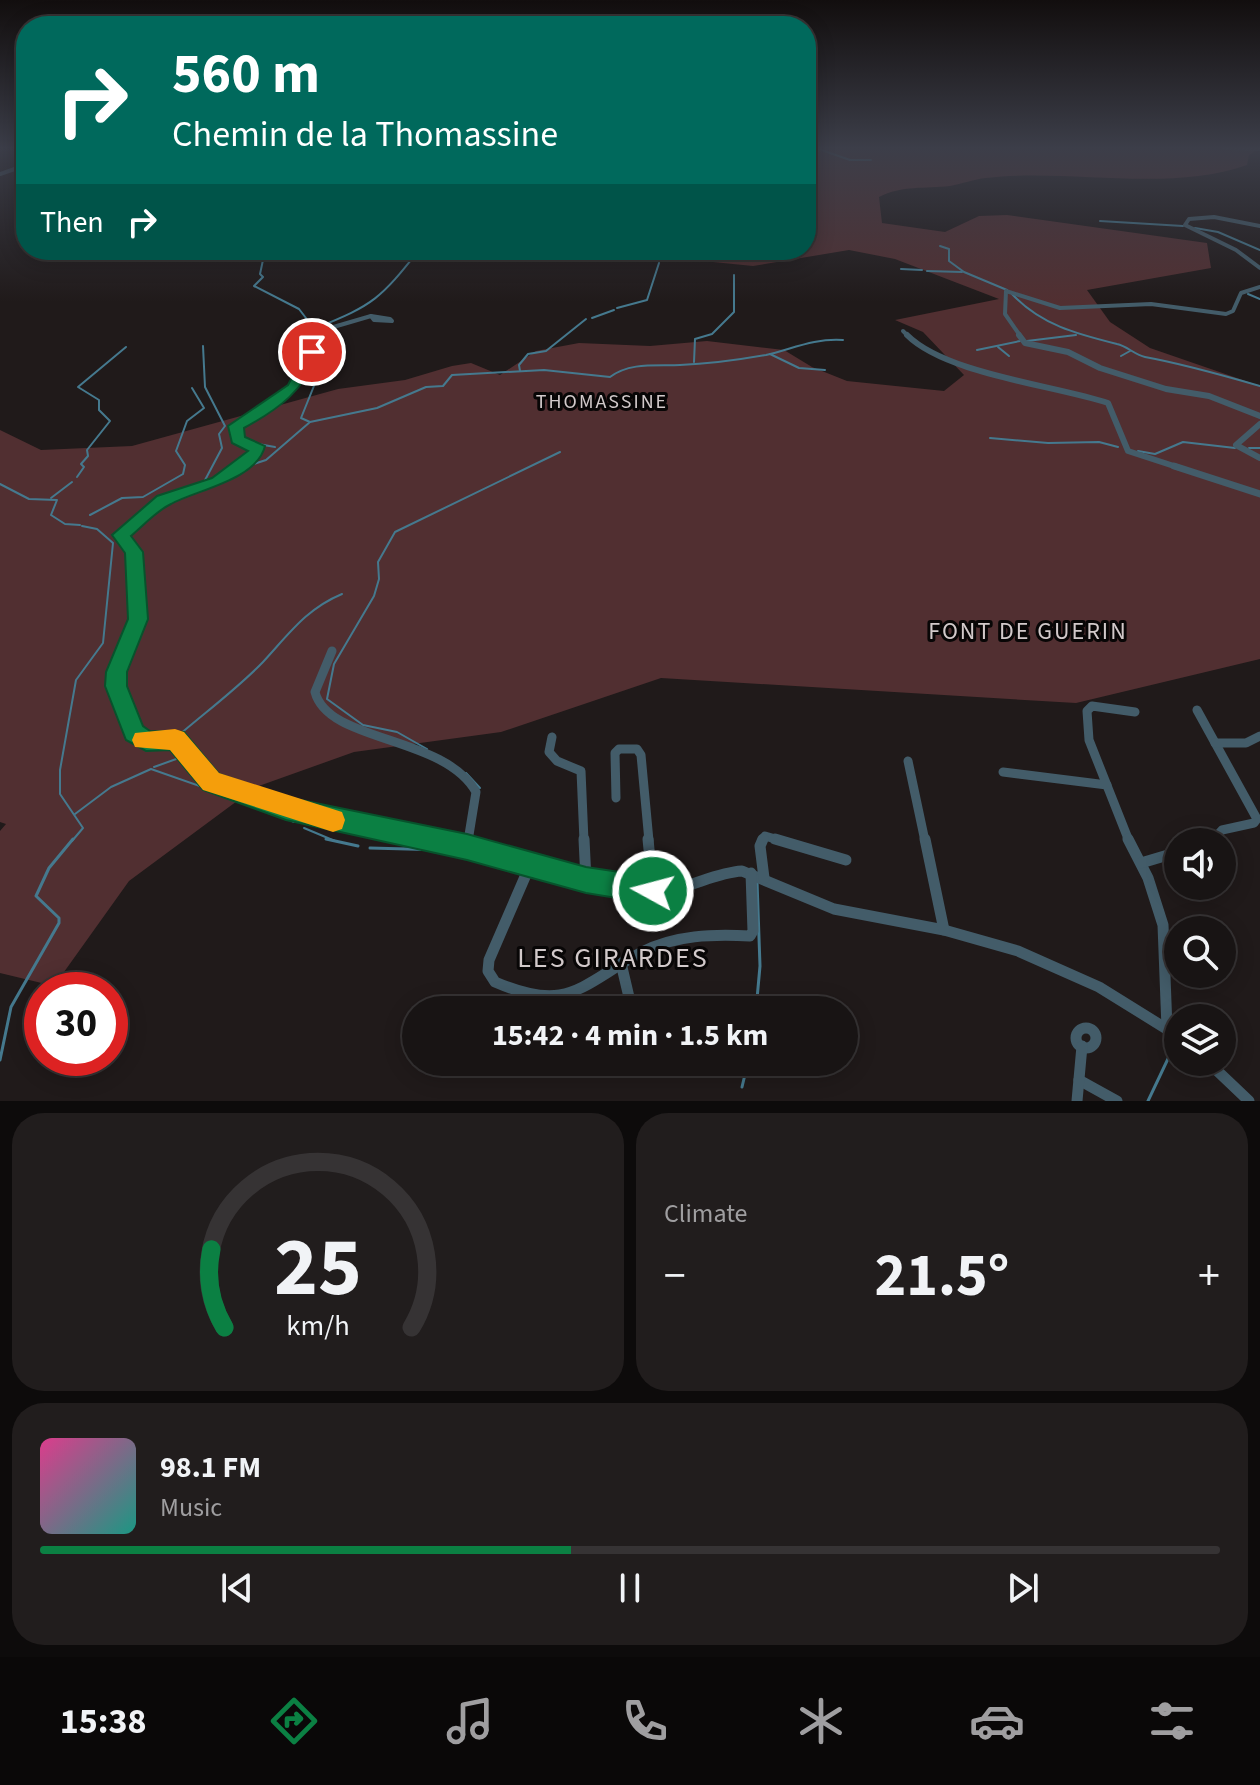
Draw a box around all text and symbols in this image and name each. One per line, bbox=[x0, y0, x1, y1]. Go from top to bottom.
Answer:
text: 560 m bbox=[172, 35, 320, 114]
icon: right bbox=[40, 48, 144, 152]
text: Chemin de la Thomassine bbox=[172, 109, 558, 160]
icon: right bbox=[120, 200, 164, 244]
text: Then bbox=[40, 201, 104, 244]
pin bbox=[278, 318, 346, 386]
icon: arrive bbox=[290, 330, 334, 374]
district label: THOMASSINE bbox=[536, 388, 668, 416]
district label: FONT DE GUERIN bbox=[928, 614, 1128, 649]
map controls bbox=[1164, 828, 1236, 1076]
button: sound bbox=[1164, 828, 1236, 900]
position arrow bbox=[611, 849, 695, 933]
button: search bbox=[1164, 916, 1236, 988]
district label: LES GIRARDES bbox=[517, 938, 709, 978]
speed limit sign: 30 bbox=[24, 972, 128, 1076]
button: layers bbox=[1164, 1004, 1236, 1076]
text: 15:42 · 4 min · 1.5 km bbox=[492, 1014, 768, 1057]
text: Climate bbox=[664, 1195, 748, 1232]
text: 25 bbox=[274, 1209, 362, 1327]
text: 21.5° bbox=[875, 1234, 1009, 1319]
text: − bbox=[664, 1245, 686, 1308]
text: + bbox=[1198, 1245, 1220, 1308]
text: km/h bbox=[286, 1306, 350, 1346]
text: 98.1 FM bbox=[160, 1446, 261, 1489]
text: Music bbox=[160, 1489, 222, 1526]
icon: previous bbox=[215, 1566, 259, 1610]
icon: pause bbox=[608, 1566, 652, 1610]
icon: next bbox=[1001, 1566, 1045, 1610]
icon: directions bbox=[266, 1693, 322, 1749]
icon: music bbox=[442, 1693, 498, 1749]
icon: phone bbox=[617, 1693, 673, 1749]
icon: climate bbox=[793, 1693, 849, 1749]
icon: car bbox=[969, 1693, 1025, 1749]
icon: filters bbox=[1144, 1693, 1200, 1749]
text: 15:38 bbox=[60, 1696, 147, 1747]

